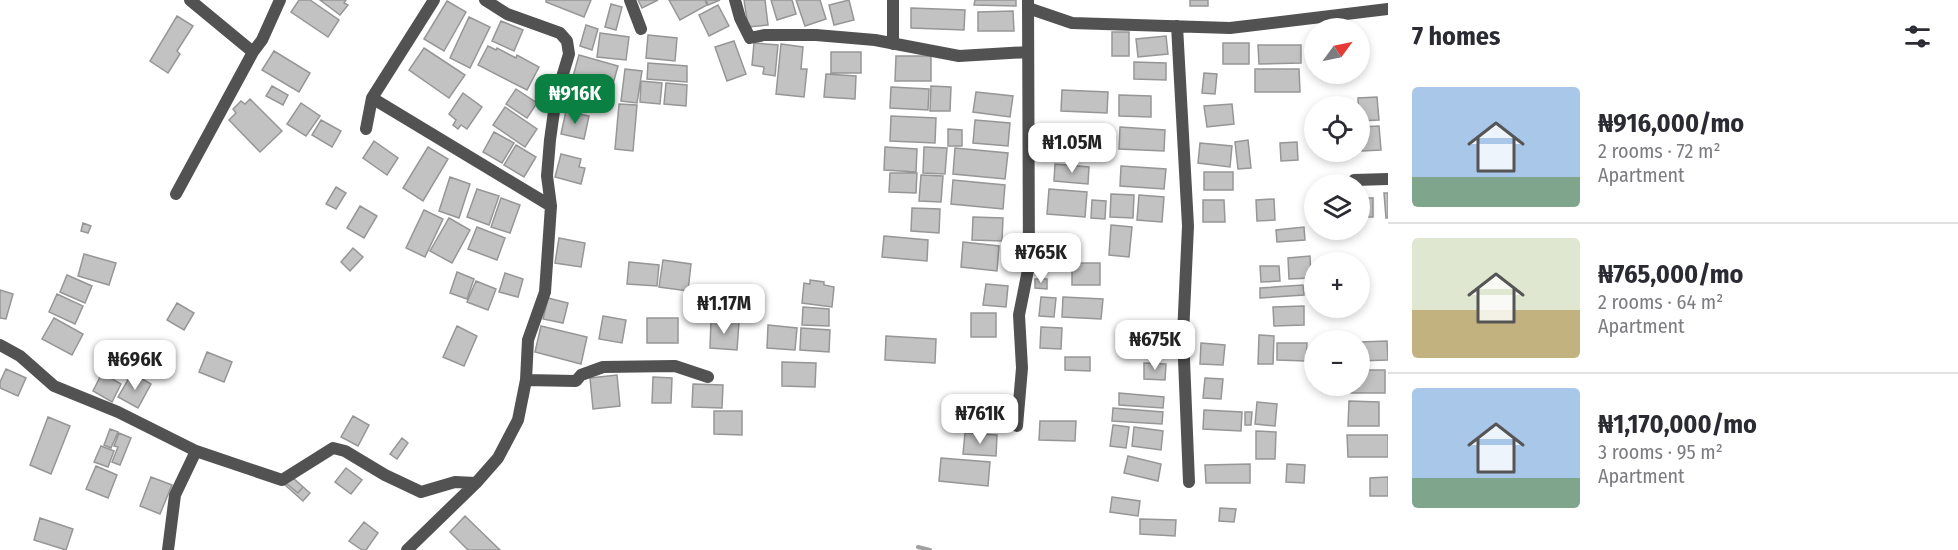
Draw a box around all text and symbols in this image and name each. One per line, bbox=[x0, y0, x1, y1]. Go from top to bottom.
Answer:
north arrow bbox=[1304, 18, 1370, 84]
map controls bbox=[1304, 18, 1370, 396]
icon: filters bbox=[1901, 20, 1934, 53]
text: 7 homes bbox=[1412, 21, 1500, 52]
pin: ₦916K bbox=[533, 74, 617, 125]
text: ₦916K bbox=[549, 81, 601, 105]
button: locate bbox=[1304, 96, 1370, 162]
text: ₦916,000/mo bbox=[1598, 108, 1744, 139]
icon: home bbox=[1460, 111, 1532, 183]
pin: ₦1.05M bbox=[1023, 123, 1121, 174]
text: ₦1.05M bbox=[1042, 130, 1102, 154]
text: 2 rooms · 72 m² bbox=[1598, 139, 1720, 163]
text: Apartment bbox=[1598, 163, 1685, 187]
button: layers bbox=[1304, 174, 1370, 240]
pin: ₦765K bbox=[999, 233, 1083, 284]
text: ₦765K bbox=[1015, 240, 1067, 264]
button: + bbox=[1304, 252, 1370, 318]
text: ₦765,000/mo bbox=[1598, 259, 1743, 290]
icon: home bbox=[1460, 262, 1532, 334]
pin: ₦1.17M bbox=[675, 284, 773, 335]
text: 2 rooms · 64 m² bbox=[1598, 290, 1723, 314]
text: ₦1.17M bbox=[697, 291, 751, 315]
text: Apartment bbox=[1598, 314, 1685, 338]
pin: ₦675K bbox=[1113, 320, 1197, 371]
text: ₦675K bbox=[1129, 327, 1181, 351]
button: − bbox=[1304, 330, 1370, 396]
pin: ₦696K bbox=[93, 340, 177, 391]
text: ₦696K bbox=[108, 347, 162, 371]
pin: ₦761K bbox=[938, 394, 1022, 445]
text: ₦761K bbox=[955, 401, 1005, 425]
text: ₦1,170,000/mo bbox=[1598, 409, 1757, 440]
icon: home bbox=[1460, 412, 1532, 484]
text: 3 rooms · 95 m² bbox=[1598, 440, 1723, 464]
text: Apartment bbox=[1598, 464, 1685, 488]

